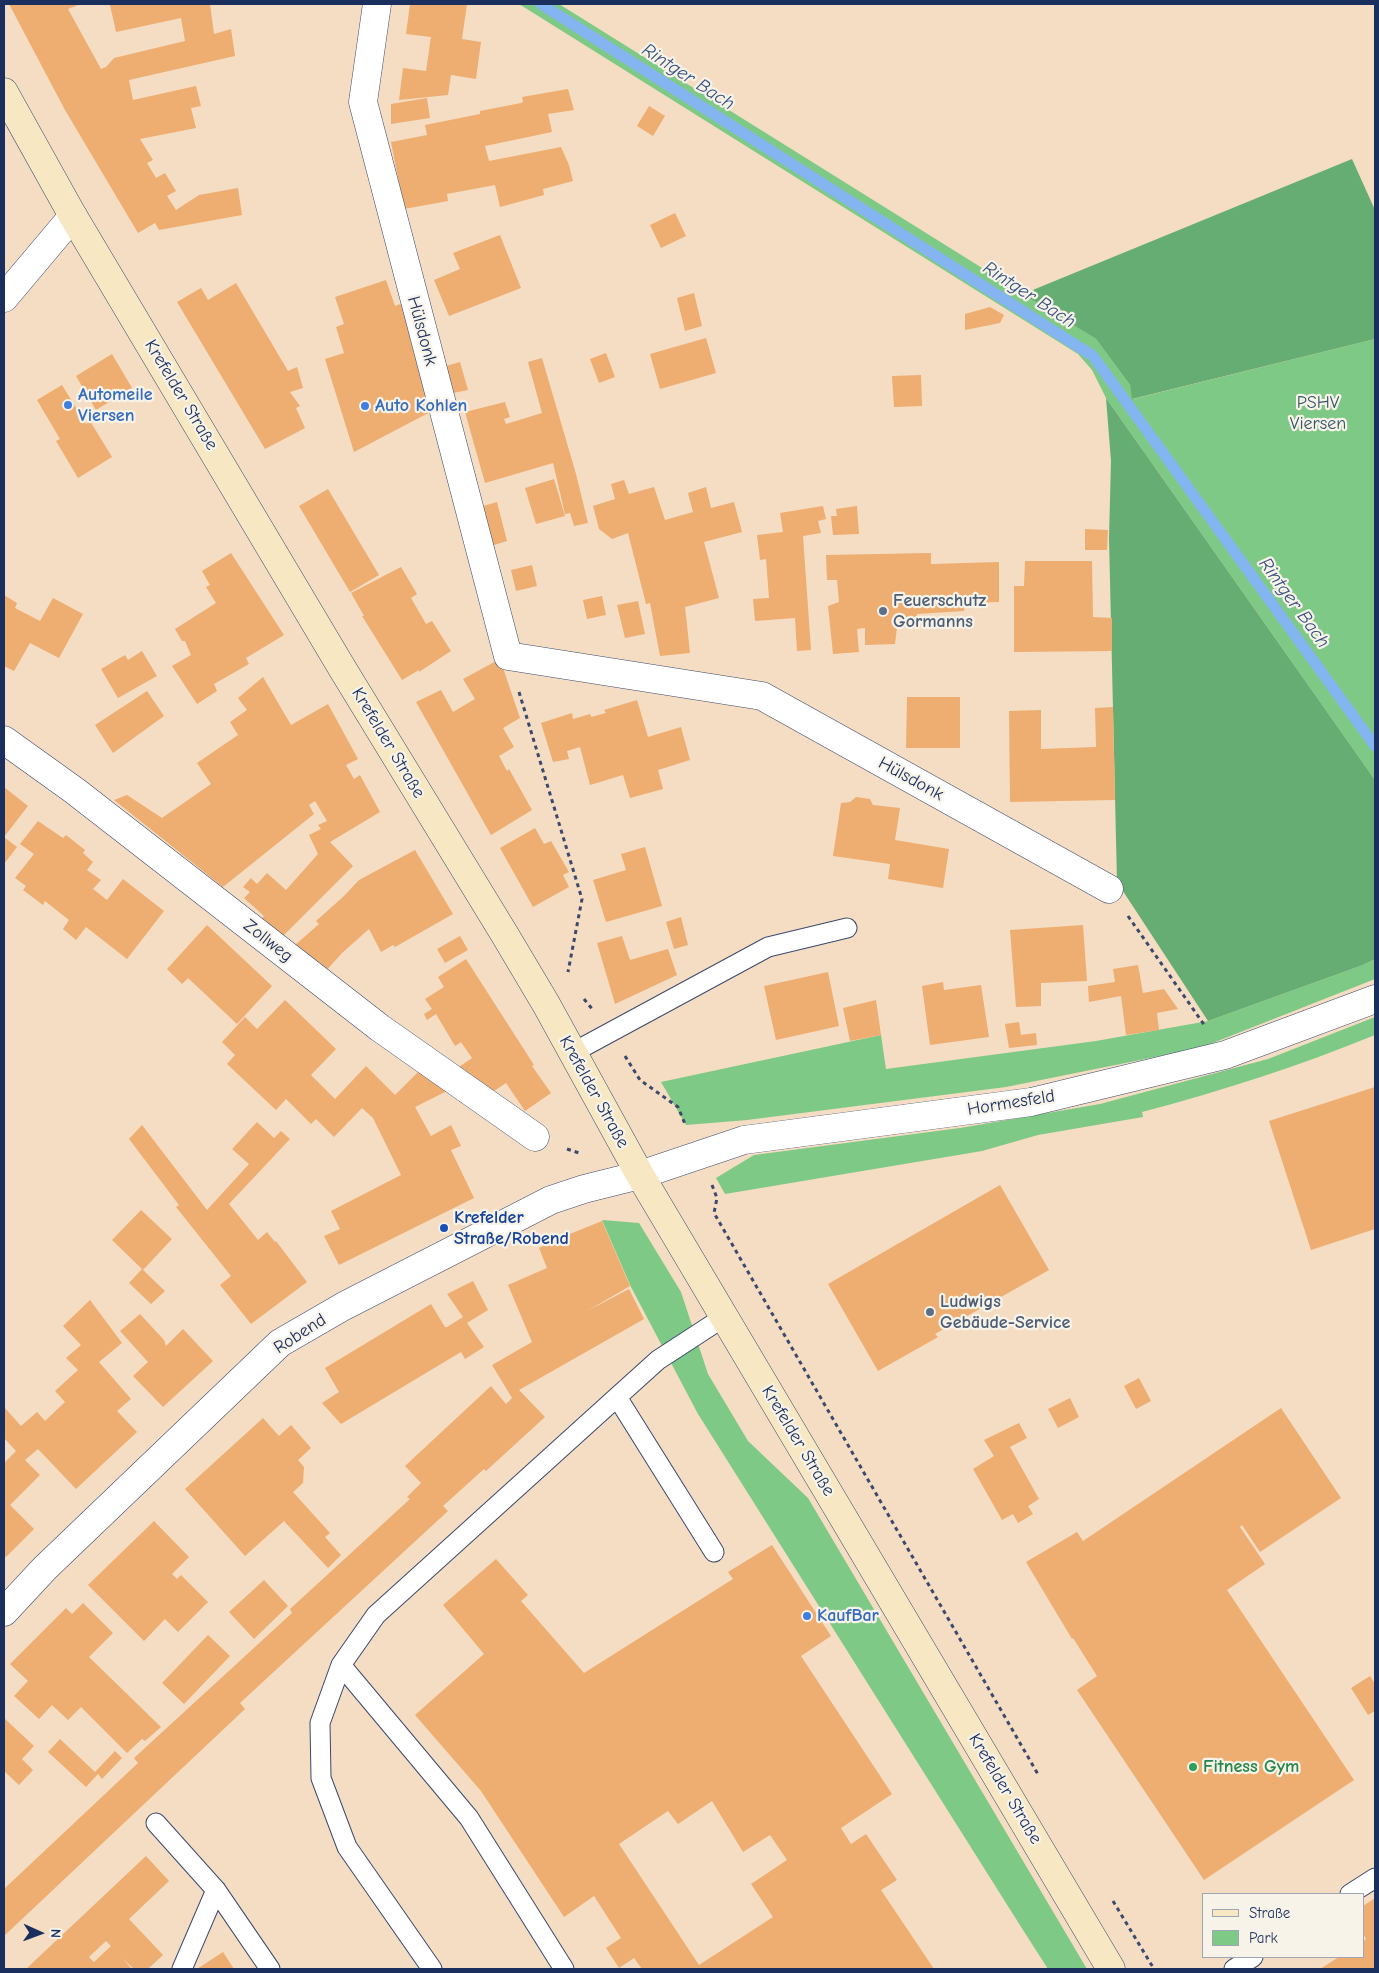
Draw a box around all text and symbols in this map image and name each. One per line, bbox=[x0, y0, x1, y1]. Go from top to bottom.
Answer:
water label: Rintger Bach bbox=[637, 39, 739, 115]
water label: Rintger Bach bbox=[978, 257, 1080, 333]
street label: Hülsdonk bbox=[402, 294, 442, 368]
street label: Krefelder Straße bbox=[140, 336, 222, 454]
place label: Automeile Viersen bbox=[78, 384, 153, 426]
park label: PSHV Viersen bbox=[1290, 392, 1346, 434]
place label: Auto Kohlen bbox=[375, 395, 467, 417]
marker: Automeile Viersen bbox=[62, 399, 74, 411]
marker: Auto Kohlen bbox=[359, 400, 371, 412]
water label: Rintger Bach bbox=[1254, 553, 1334, 653]
place label: Feuerschutz Gormanns bbox=[893, 590, 986, 632]
marker: Feuerschutz Gormanns bbox=[877, 605, 889, 617]
street label: Krefelder Straße bbox=[347, 684, 429, 802]
street label: Hülsdonk bbox=[875, 752, 947, 806]
street label: Zollweg bbox=[239, 915, 297, 967]
street label: Krefelder Straße bbox=[554, 1032, 634, 1152]
street label: Hormesfeld bbox=[966, 1085, 1056, 1121]
place label: Krefelder Straße/Robend bbox=[454, 1207, 569, 1250]
marker: Krefelder Straße/Robend bbox=[438, 1222, 450, 1234]
place label: Ludwigs Gebäude-Service bbox=[940, 1291, 1070, 1334]
marker: Ludwigs Gebäude-Service bbox=[924, 1306, 936, 1318]
street label: Robend bbox=[270, 1309, 330, 1359]
street label: Krefelder Straße bbox=[757, 1382, 839, 1500]
place label: KaufBar bbox=[817, 1605, 879, 1627]
marker: KaufBar bbox=[801, 1610, 813, 1622]
street label: Krefelder Straße bbox=[964, 1730, 1046, 1848]
place label: Fitness Gym bbox=[1203, 1756, 1299, 1778]
marker: Fitness Gym bbox=[1187, 1761, 1199, 1773]
legend bbox=[1202, 1893, 1364, 1958]
text: Straße bbox=[1249, 1904, 1290, 1922]
north arrow bbox=[15, 1908, 65, 1958]
text: N bbox=[47, 1929, 64, 1938]
text: Park bbox=[1249, 1929, 1278, 1947]

